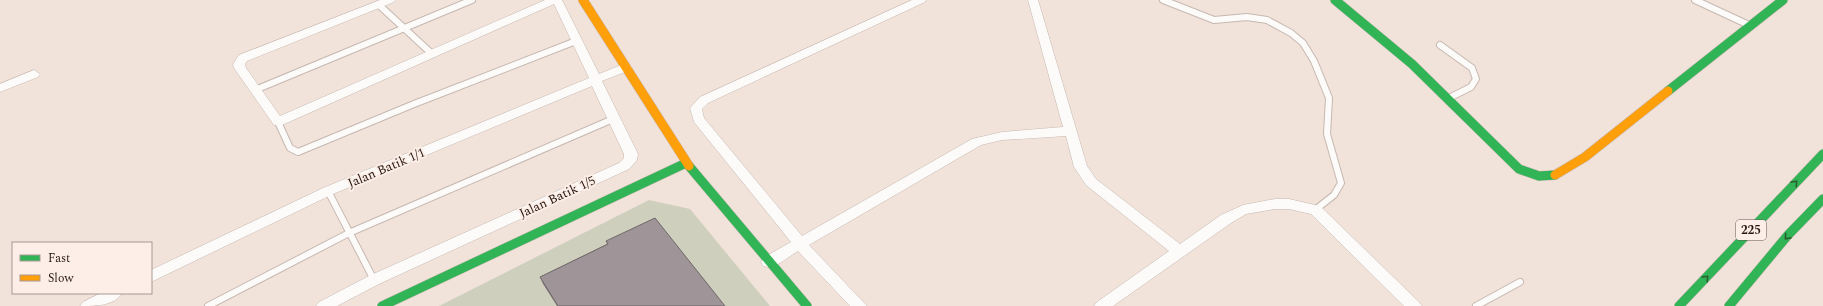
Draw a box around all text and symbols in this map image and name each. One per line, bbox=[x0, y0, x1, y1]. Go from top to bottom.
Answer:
street label: Jalan Batik 1/1 bbox=[345, 143, 428, 193]
street label: Jalan Batik 1/5 bbox=[516, 170, 599, 223]
one-way arrow bbox=[1790, 181, 1797, 188]
road number: 225 bbox=[1736, 220, 1766, 240]
one-way arrow bbox=[1784, 232, 1791, 240]
legend bbox=[12, 242, 152, 294]
text: Fast bbox=[48, 249, 70, 268]
text: Slow bbox=[48, 269, 74, 288]
one-way arrow bbox=[1701, 275, 1709, 283]

